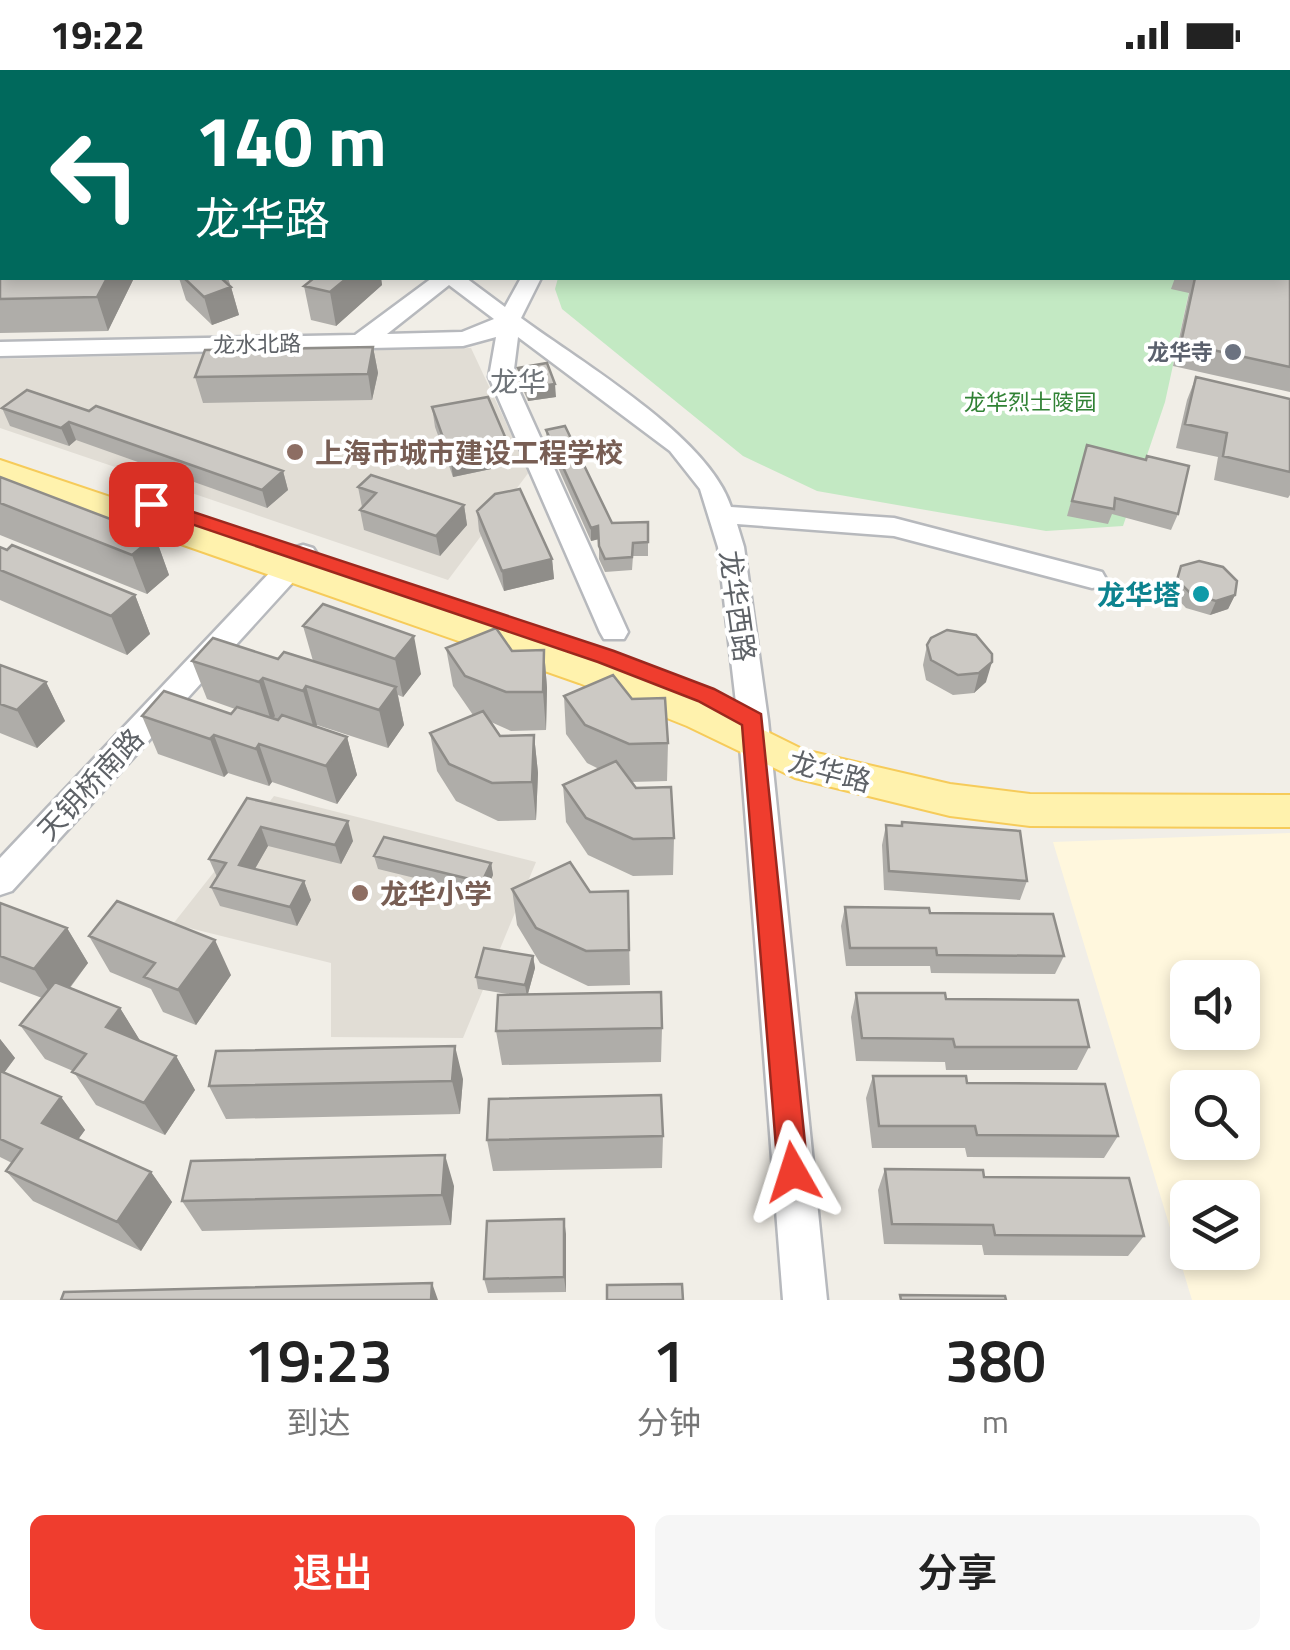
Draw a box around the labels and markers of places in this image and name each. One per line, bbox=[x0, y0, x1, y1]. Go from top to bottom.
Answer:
place label: 龙华寺 bbox=[1147, 335, 1213, 369]
marker: 龙华寺 bbox=[1222, 341, 1244, 363]
place label: 上海市城市建设工程学校 bbox=[315, 431, 623, 474]
marker: 上海市城市建设工程学校 bbox=[284, 441, 306, 463]
pin bbox=[109, 462, 194, 547]
place label: 龙华塔 bbox=[1097, 573, 1181, 616]
marker: 龙华塔 bbox=[1190, 583, 1212, 605]
place label: 龙华小学 bbox=[380, 872, 492, 915]
marker: 龙华小学 bbox=[349, 882, 371, 904]

